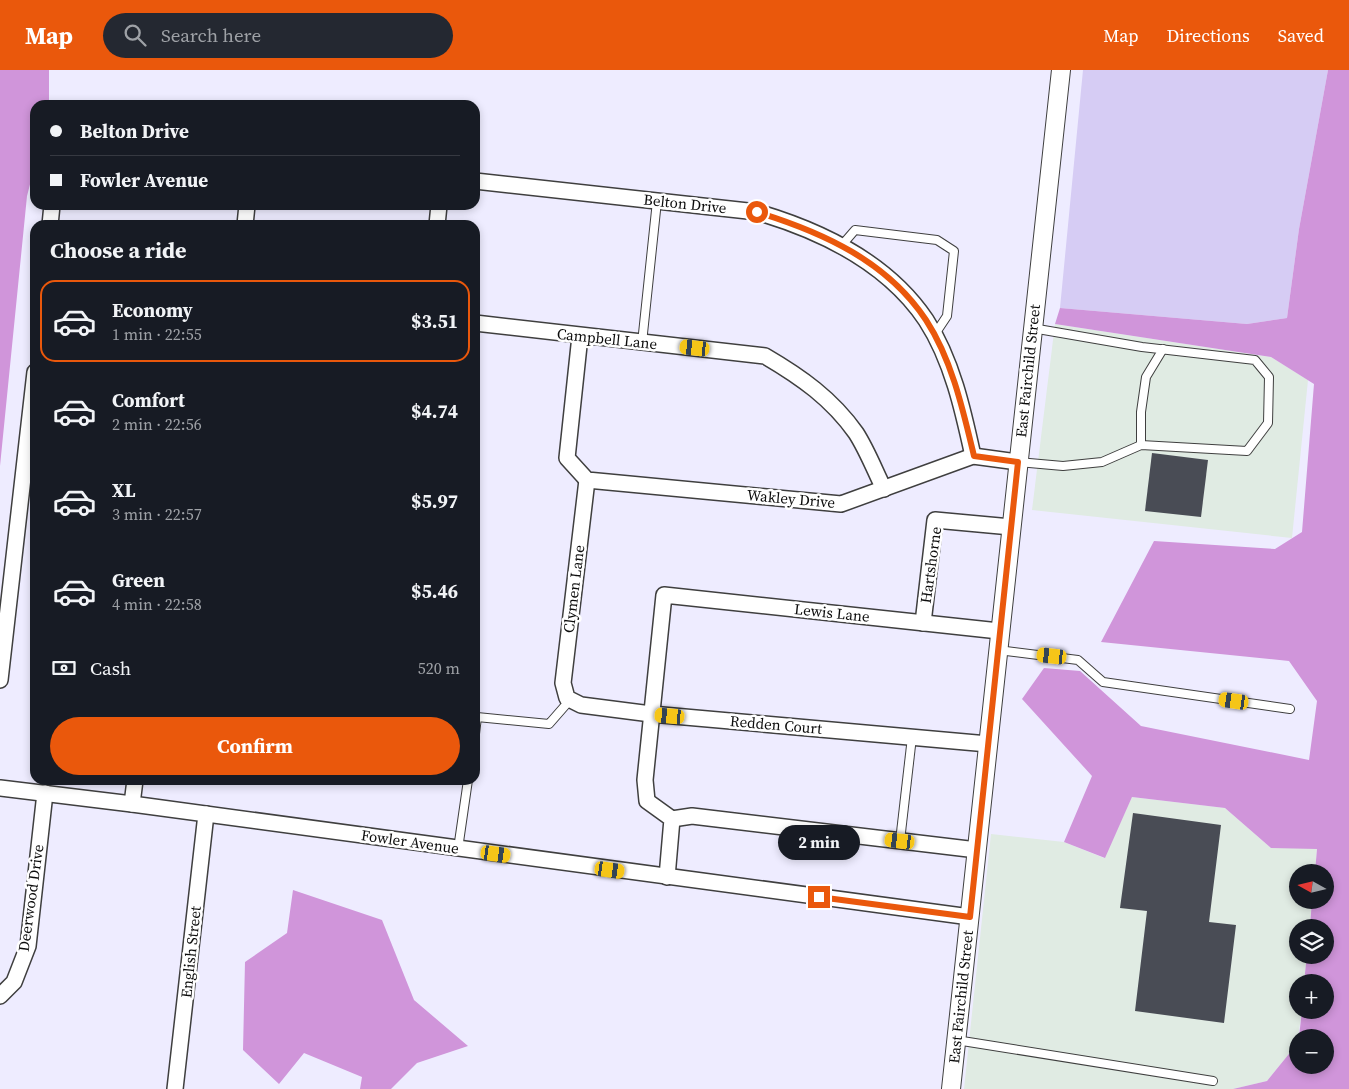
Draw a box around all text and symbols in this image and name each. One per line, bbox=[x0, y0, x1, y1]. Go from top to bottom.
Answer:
search box bbox=[103, 13, 453, 58]
text: Map bbox=[25, 19, 73, 52]
icon: search bbox=[121, 21, 149, 49]
text: Search here bbox=[161, 22, 261, 48]
text: Map bbox=[1103, 23, 1139, 48]
text: Directions bbox=[1167, 23, 1250, 48]
text: Saved bbox=[1278, 23, 1324, 48]
text: Belton Drive bbox=[80, 118, 189, 144]
text: Fowler Avenue bbox=[80, 167, 208, 193]
street label: Belton Drive bbox=[643, 189, 728, 218]
route start bbox=[746, 201, 768, 223]
text: Choose a ride bbox=[50, 235, 187, 265]
text: Economy bbox=[112, 297, 193, 323]
icon: car bbox=[52, 299, 97, 344]
street label: East Fairchild Street bbox=[1010, 303, 1045, 439]
text: $3.51 bbox=[411, 308, 458, 334]
text: 1 min · 22:55 bbox=[112, 323, 202, 345]
street label: Campbell Lane bbox=[556, 323, 659, 354]
car bbox=[679, 339, 710, 357]
text: Comfort bbox=[112, 387, 185, 413]
icon: car bbox=[52, 389, 97, 434]
text: $4.74 bbox=[411, 398, 458, 424]
text: 2 min · 22:56 bbox=[112, 413, 202, 435]
text: XL bbox=[112, 477, 135, 503]
icon: car bbox=[52, 479, 97, 524]
street label: Wakley Drive bbox=[746, 484, 836, 513]
text: $5.97 bbox=[411, 488, 458, 514]
text: 3 min · 22:57 bbox=[112, 503, 202, 525]
street label: Hartshorne bbox=[915, 525, 946, 605]
street label: Clymen Lane bbox=[558, 543, 589, 634]
text: Green bbox=[112, 567, 165, 593]
icon: car bbox=[52, 569, 97, 614]
text: $5.46 bbox=[411, 578, 458, 604]
text: 4 min · 22:58 bbox=[112, 593, 202, 615]
street label: Lewis Lane bbox=[793, 598, 871, 627]
car bbox=[1036, 647, 1067, 665]
icon: cash bbox=[50, 654, 78, 682]
text: Cash bbox=[90, 655, 131, 681]
text: 520 m bbox=[418, 657, 460, 679]
car bbox=[1218, 691, 1249, 711]
car bbox=[654, 707, 685, 725]
street label: Redden Court bbox=[729, 710, 823, 739]
button: Confirm bbox=[50, 717, 460, 775]
street label: Fowler Avenue bbox=[360, 824, 461, 859]
callout: 2 min bbox=[778, 824, 860, 860]
text: 2 min bbox=[798, 831, 840, 853]
car bbox=[884, 832, 915, 850]
street label: Deerwood Drive bbox=[13, 843, 48, 953]
car bbox=[480, 844, 511, 864]
car bbox=[594, 860, 625, 880]
north arrow bbox=[1289, 864, 1334, 909]
map controls bbox=[1289, 864, 1334, 1074]
route end bbox=[808, 886, 830, 908]
street label: English Street bbox=[175, 905, 206, 999]
button: layers bbox=[1289, 919, 1334, 964]
street label: East Fairchild Street bbox=[943, 929, 978, 1065]
button: + bbox=[1289, 974, 1334, 1019]
button: − bbox=[1289, 1029, 1334, 1074]

